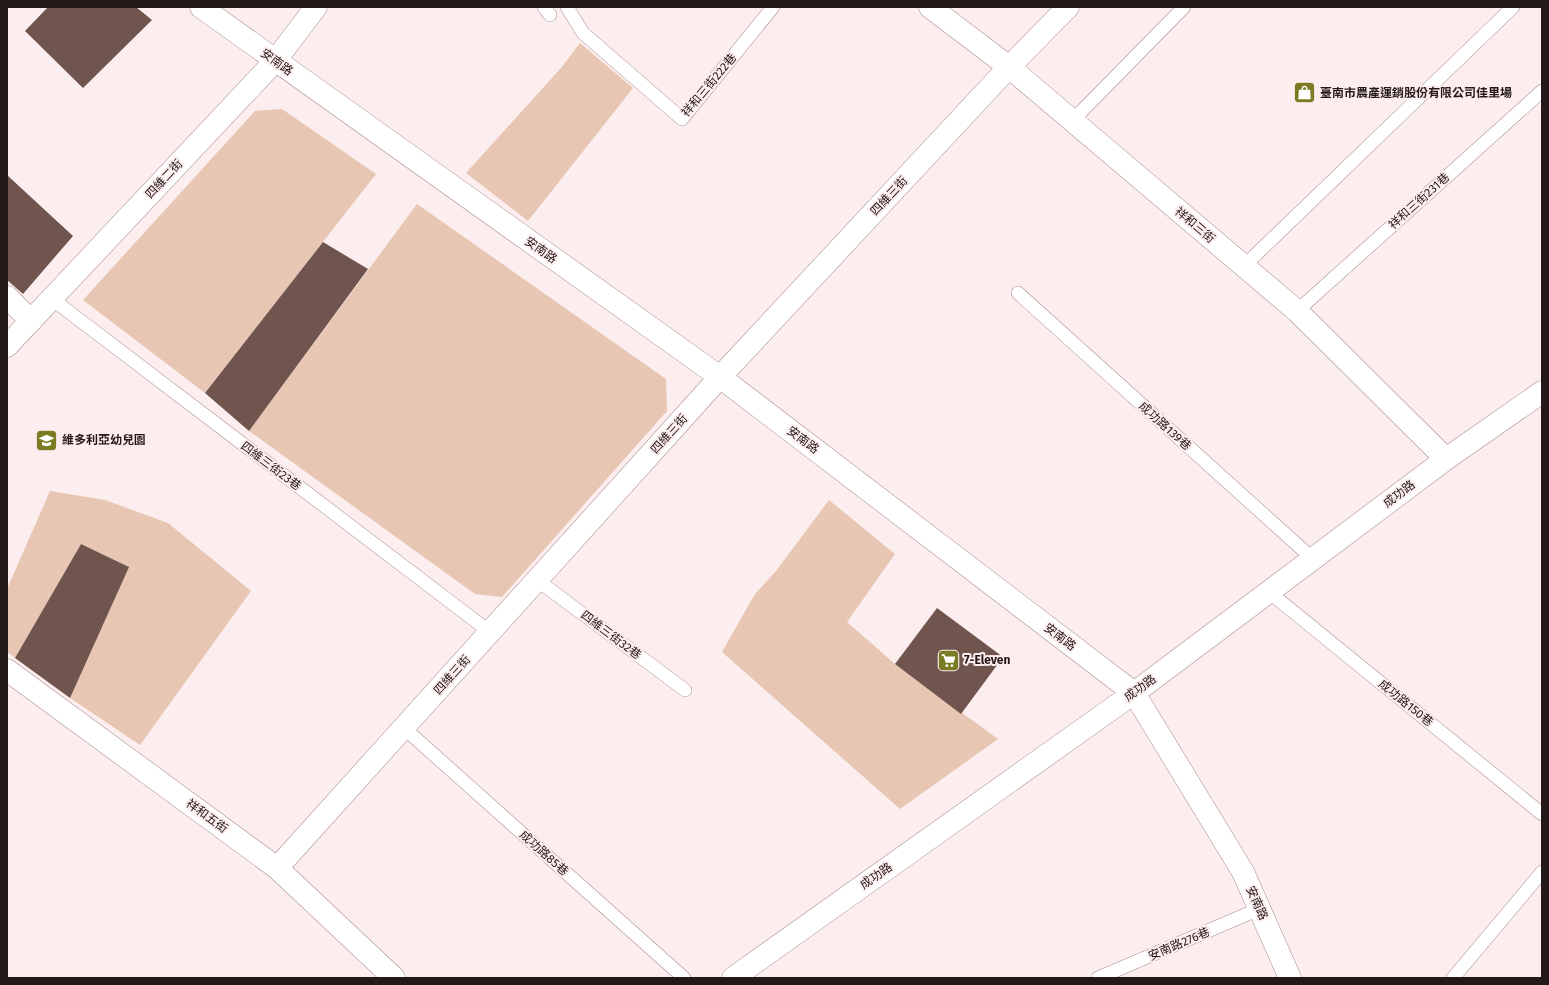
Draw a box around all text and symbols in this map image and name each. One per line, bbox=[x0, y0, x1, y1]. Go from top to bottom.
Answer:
street label: 安南路 bbox=[258, 46, 296, 78]
street label: 祥和三街222巷 bbox=[679, 51, 739, 119]
shop icon: 臺南市農產運銷股份有限公司佳里場 bbox=[1292, 80, 1318, 106]
place label: 臺南市農產運銷股份有限公司佳里場 bbox=[1320, 86, 1512, 100]
street label: 四維二街 bbox=[143, 157, 185, 201]
street label: 祥和三街231巷 bbox=[1386, 170, 1452, 232]
street label: 四維三街 bbox=[868, 174, 910, 218]
street label: 祥和三街 bbox=[1172, 204, 1218, 246]
street label: 安南路 bbox=[522, 234, 560, 266]
street label: 成功路139巷 bbox=[1136, 399, 1194, 453]
street label: 四維三街 bbox=[648, 411, 690, 457]
street label: 安南路 bbox=[784, 424, 822, 456]
school or university icon: 維多利亞幼兒園 bbox=[34, 427, 60, 453]
place label: 維多利亞幼兒園 bbox=[62, 433, 146, 447]
street label: 四維三街23巷 bbox=[238, 439, 304, 493]
street label: 成功路 bbox=[1380, 478, 1418, 510]
street label: 四維三街32巷 bbox=[578, 608, 644, 662]
street label: 安南路 bbox=[1041, 621, 1079, 653]
supermarket icon: 7-Eleven bbox=[936, 647, 962, 673]
street label: 四維三街 bbox=[431, 652, 473, 698]
place label: 7-Eleven bbox=[964, 653, 1010, 667]
street label: 成功路 bbox=[1121, 672, 1159, 704]
street label: 成功路150巷 bbox=[1376, 677, 1436, 729]
street label: 祥和五街 bbox=[183, 796, 231, 836]
street label: 成功路85巷 bbox=[517, 828, 571, 878]
street label: 成功路 bbox=[857, 860, 895, 892]
street label: 安南路 bbox=[1243, 884, 1271, 922]
street label: 安南路276巷 bbox=[1146, 925, 1212, 963]

